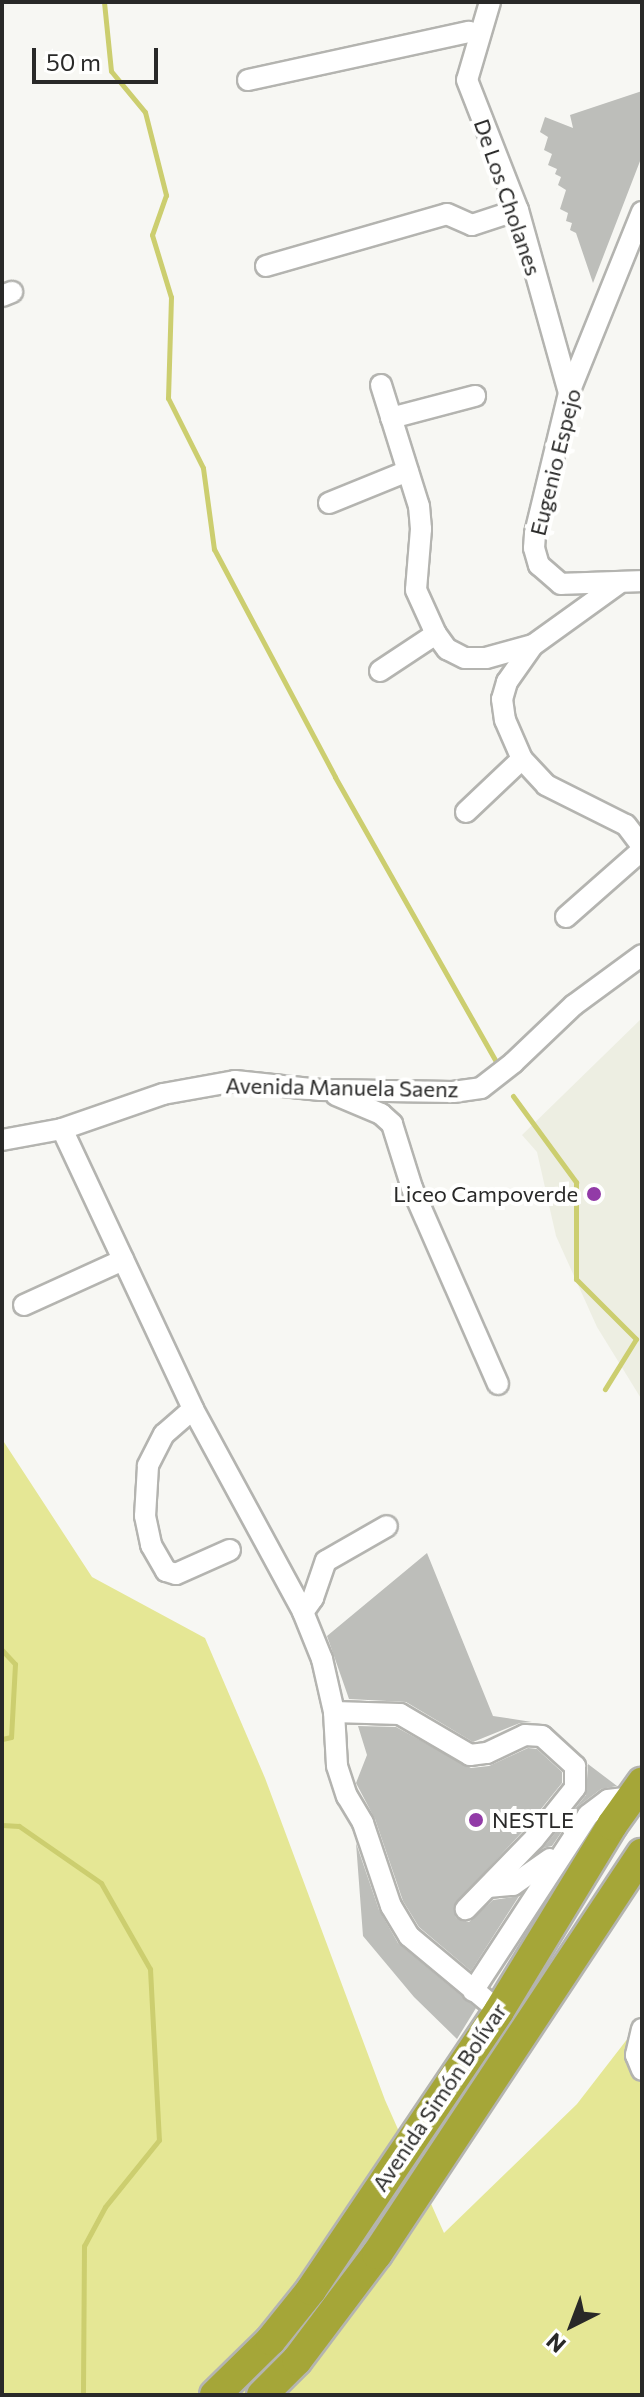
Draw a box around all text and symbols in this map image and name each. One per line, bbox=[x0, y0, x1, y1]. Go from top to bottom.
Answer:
scale bar bbox=[36, 32, 162, 82]
text: 50 m bbox=[46, 47, 101, 76]
street label: De Los Cholanes bbox=[469, 115, 547, 279]
street label: Eugenio Espejo bbox=[524, 386, 586, 538]
street label: Avenida Manuela Saenz bbox=[225, 1072, 459, 1102]
place label: Liceo Campoverde bbox=[393, 1181, 578, 1207]
marker: Liceo Campoverde bbox=[585, 1185, 603, 1203]
place label: NESTLE bbox=[492, 1807, 574, 1833]
marker: NESTLE bbox=[467, 1811, 485, 1829]
street label: Avenida Simón Bolívar bbox=[366, 1998, 512, 2196]
north arrow bbox=[532, 2285, 612, 2365]
text: N bbox=[540, 2328, 571, 2359]

